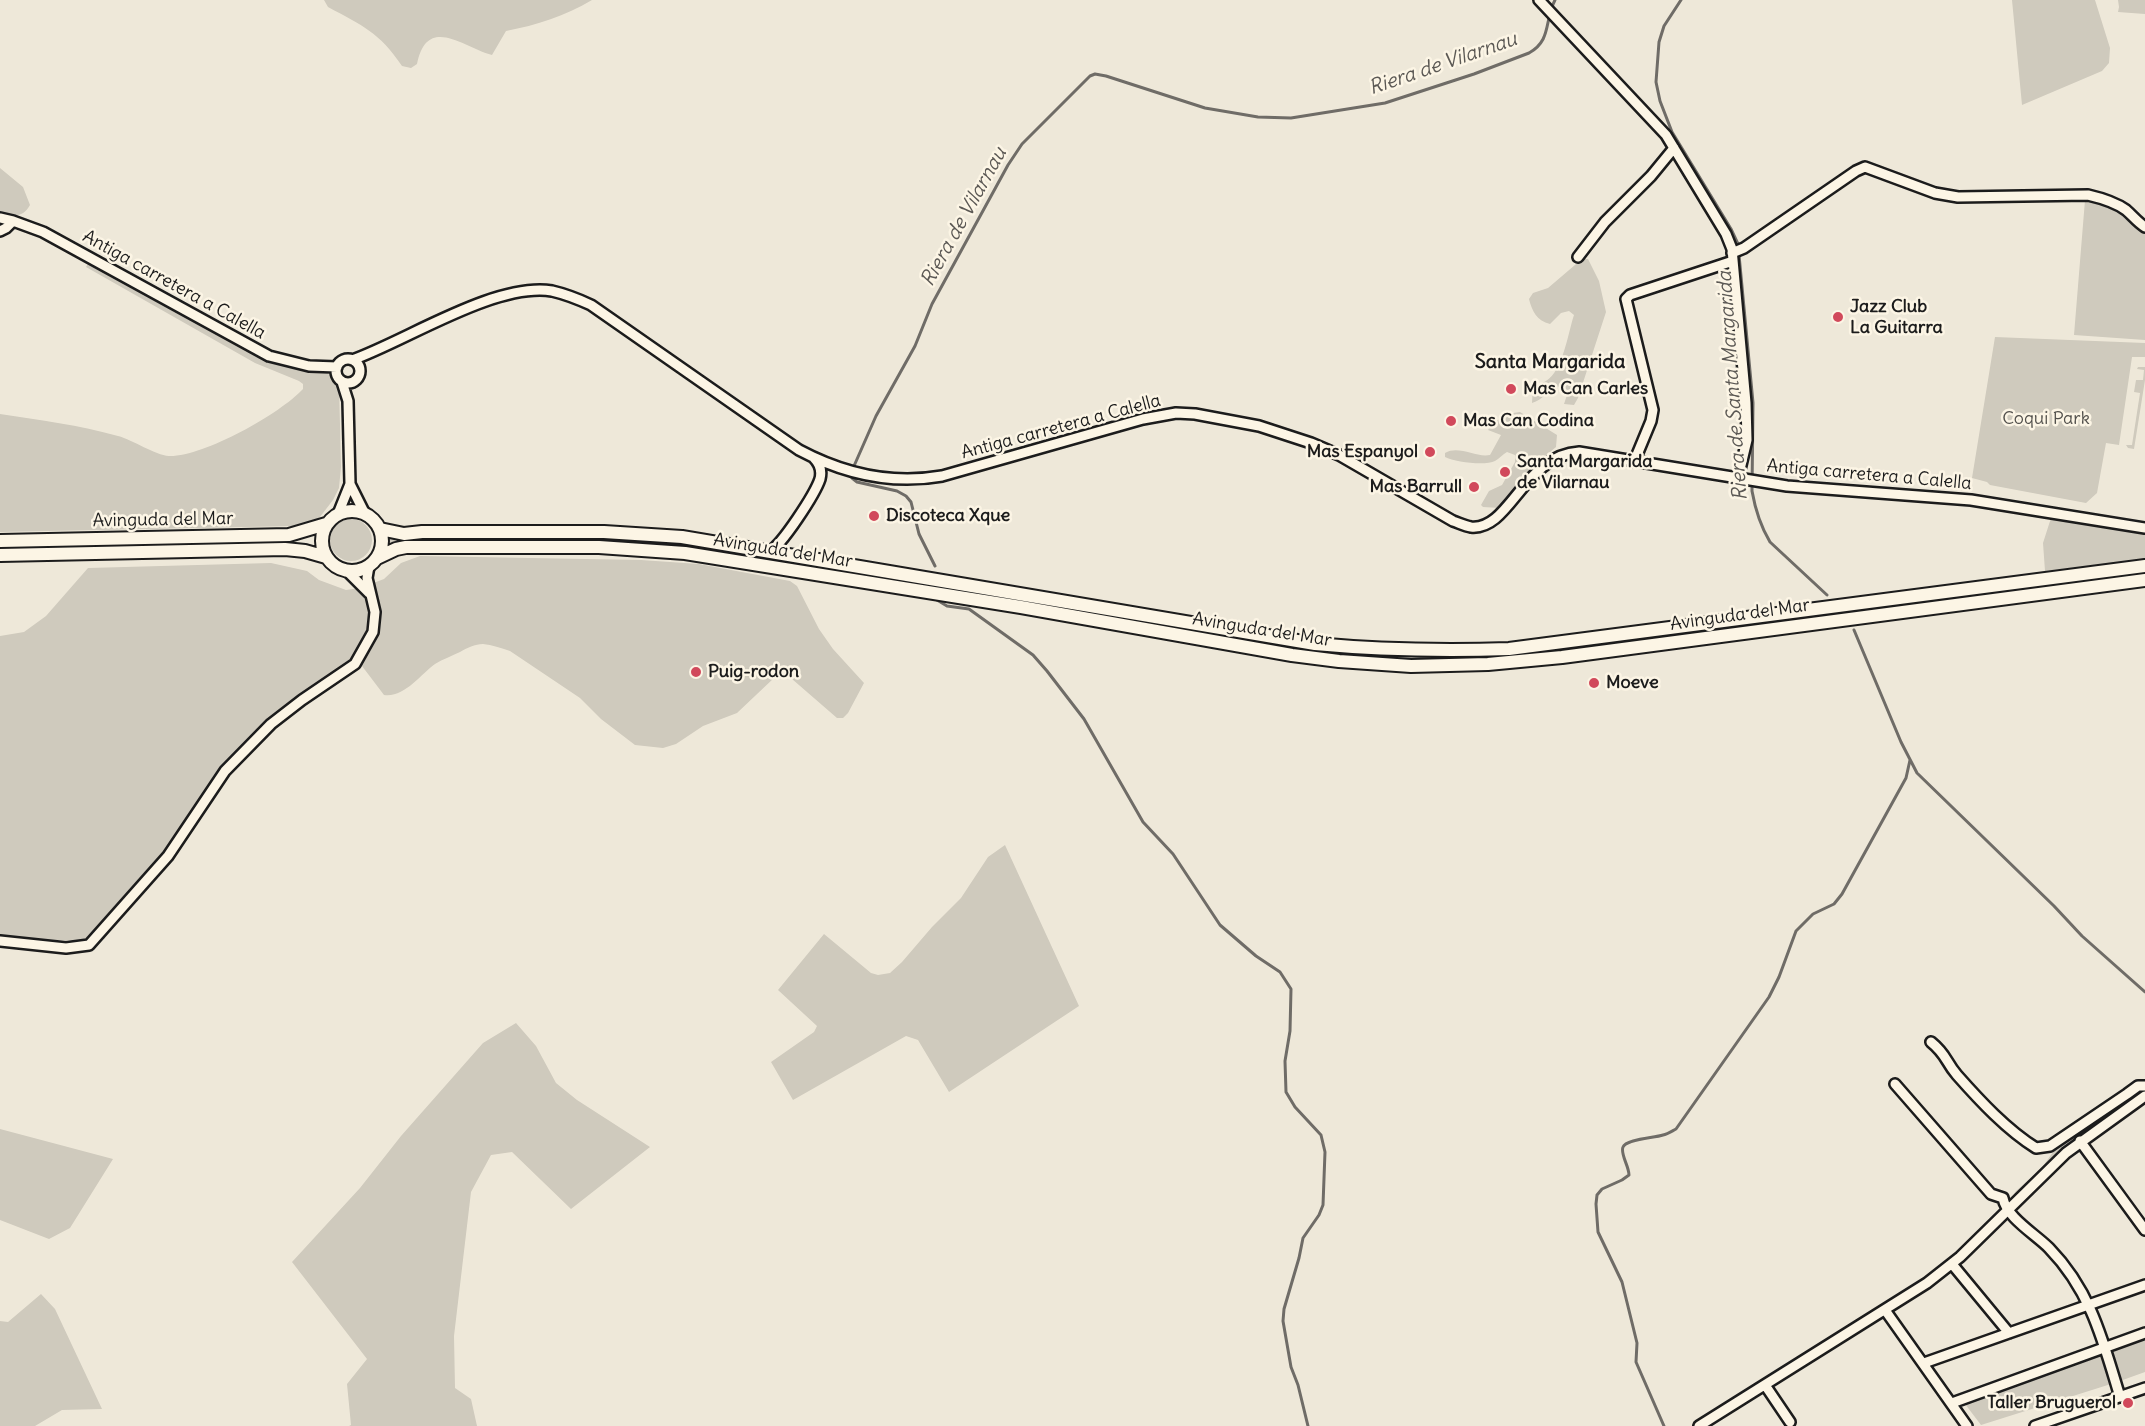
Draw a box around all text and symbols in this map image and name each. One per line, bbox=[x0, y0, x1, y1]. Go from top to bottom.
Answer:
water label: Riera de Vilarnau bbox=[1366, 27, 1520, 101]
water label: Riera de Vilarnau bbox=[916, 143, 1012, 291]
street label: Antiga carretera a Calella bbox=[79, 226, 269, 344]
water label: Riera de Santa Margarida bbox=[1713, 270, 1753, 502]
place label: Jazz Club La Guitarra bbox=[1850, 296, 1943, 338]
marker: Jazz Club La Guitarra bbox=[1831, 310, 1845, 324]
district label: Santa Margarida bbox=[1475, 350, 1625, 374]
place label: Mas Can Carles bbox=[1523, 378, 1648, 400]
marker: Mas Can Carles bbox=[1504, 382, 1518, 396]
street label: Antiga carretera a Calella bbox=[959, 390, 1163, 464]
park label: Coqui Park bbox=[2002, 408, 2090, 430]
place label: Mas Can Codina bbox=[1463, 410, 1594, 432]
marker: Mas Can Codina bbox=[1444, 414, 1458, 428]
place label: Mas Espanyol bbox=[1307, 441, 1418, 463]
marker: Mas Espanyol bbox=[1423, 445, 1437, 459]
place label: Santa Margarida de Vilarnau bbox=[1517, 451, 1653, 494]
street label: Antiga carretera a Calella bbox=[1766, 455, 1972, 495]
marker: Santa Margarida de Vilarnau bbox=[1498, 465, 1512, 479]
place label: Mas Barrull bbox=[1369, 476, 1462, 498]
marker: Mas Barrull bbox=[1467, 480, 1481, 494]
place label: Discoteca Xque bbox=[886, 505, 1010, 527]
street label: Avinguda del Mar bbox=[92, 508, 234, 532]
marker: Discoteca Xque bbox=[867, 509, 881, 523]
street label: Avinguda del Mar bbox=[712, 529, 854, 573]
street label: Avinguda del Mar bbox=[1669, 595, 1811, 635]
street label: Avinguda del Mar bbox=[1191, 608, 1333, 652]
place label: Puig-rodon bbox=[708, 661, 799, 683]
marker: Puig-rodon bbox=[689, 665, 703, 679]
place label: Moeve bbox=[1606, 672, 1659, 694]
marker: Moeve bbox=[1587, 676, 1601, 690]
place label: Taller Bruguerol bbox=[1987, 1392, 2116, 1414]
marker: Taller Bruguerol bbox=[2121, 1396, 2135, 1410]

